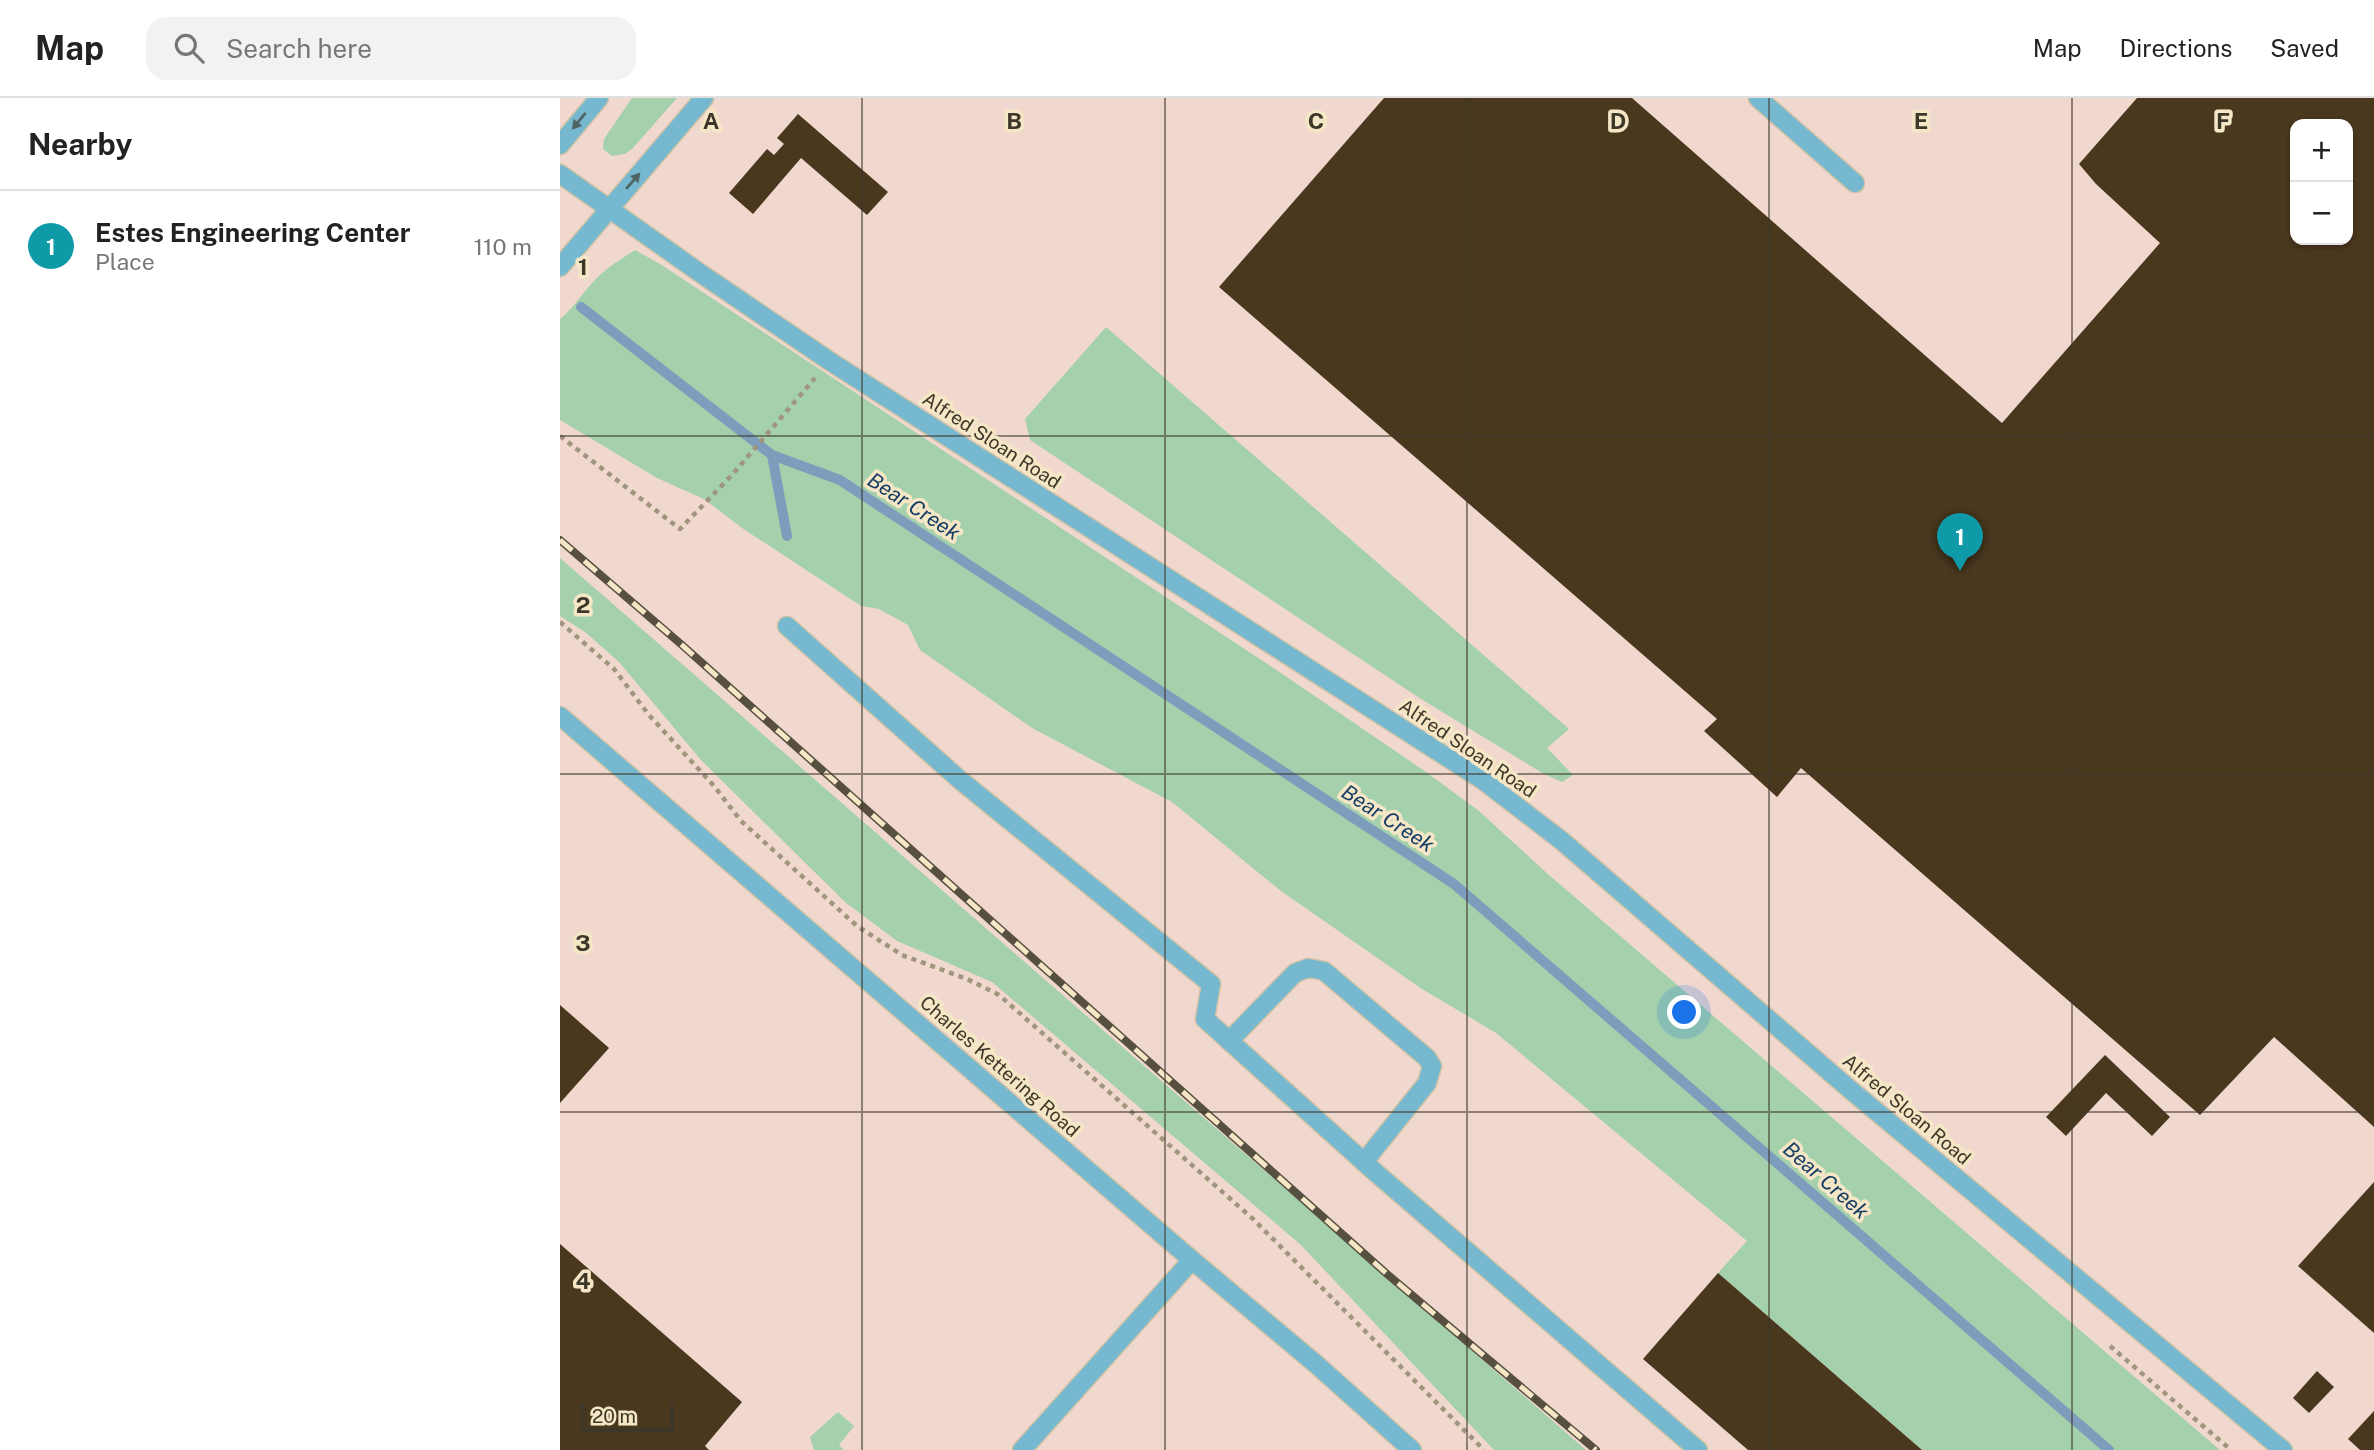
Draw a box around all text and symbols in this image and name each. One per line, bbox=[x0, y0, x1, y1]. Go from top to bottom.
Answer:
search box bbox=[146, 17, 636, 80]
text: Map bbox=[35, 29, 104, 67]
icon: search bbox=[170, 29, 208, 67]
text: Search here bbox=[226, 33, 372, 64]
text: Map bbox=[2033, 34, 2082, 62]
text: Directions bbox=[2120, 34, 2232, 62]
text: Saved bbox=[2270, 34, 2339, 62]
text: A bbox=[703, 107, 720, 134]
text: B bbox=[1006, 107, 1022, 134]
text: C bbox=[1308, 107, 1324, 134]
text: D bbox=[1610, 107, 1626, 134]
text: E bbox=[1914, 107, 1928, 134]
text: F bbox=[2216, 107, 2230, 134]
one-way arrow bbox=[572, 112, 587, 130]
map controls bbox=[2290, 119, 2353, 245]
button: + bbox=[2290, 119, 2353, 182]
text: Nearby bbox=[28, 126, 132, 162]
one-way arrow bbox=[625, 172, 640, 189]
button: − bbox=[2290, 182, 2353, 245]
text: Estes Engineering Center bbox=[95, 217, 410, 248]
text: 1 bbox=[46, 233, 56, 260]
text: 110 m bbox=[474, 233, 532, 260]
text: Place bbox=[95, 248, 155, 275]
text: 1 bbox=[578, 253, 588, 280]
street label: Alfred Sloan Road bbox=[919, 387, 1065, 493]
water label: Bear Creek bbox=[863, 467, 965, 545]
pin: 1 bbox=[1937, 513, 1983, 571]
text: 2 bbox=[576, 591, 590, 618]
street label: Alfred Sloan Road bbox=[1396, 694, 1540, 802]
water label: Bear Creek bbox=[1337, 779, 1439, 857]
text: 3 bbox=[575, 929, 591, 956]
street label: Charles Kettering Road bbox=[916, 991, 1084, 1141]
your location bbox=[1667, 995, 1701, 1029]
street label: Alfred Sloan Road bbox=[1839, 1049, 1975, 1169]
water label: Bear Creek bbox=[1778, 1136, 1874, 1224]
text: 4 bbox=[575, 1267, 591, 1294]
scale bar bbox=[581, 1401, 674, 1433]
text: 20 m bbox=[592, 1405, 636, 1427]

